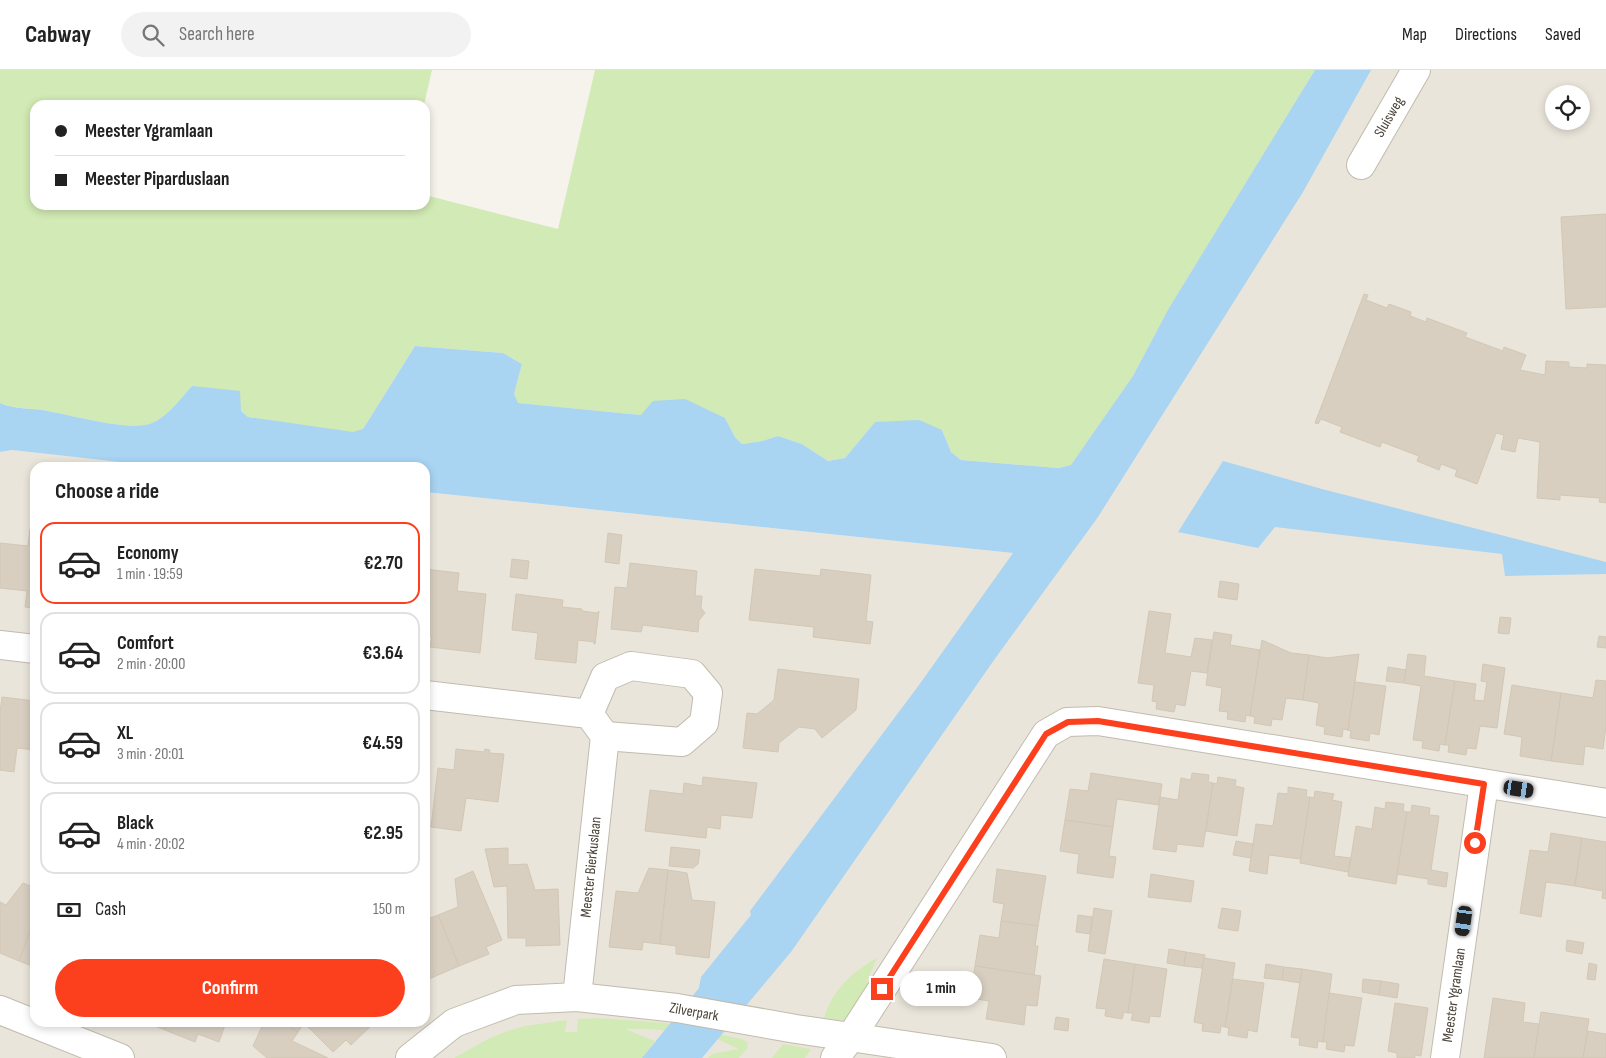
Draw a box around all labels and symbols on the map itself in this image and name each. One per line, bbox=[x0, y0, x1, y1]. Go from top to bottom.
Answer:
street label: Sluisweg bbox=[1370, 93, 1408, 141]
car bbox=[1503, 779, 1534, 799]
street label: Meester Bierkuslaan bbox=[576, 816, 606, 918]
route start bbox=[1464, 832, 1486, 854]
car bbox=[1454, 905, 1473, 937]
street label: Meester Ygramlaan bbox=[1438, 947, 1470, 1043]
callout: 1 min bbox=[900, 972, 982, 1006]
route end bbox=[871, 978, 893, 1000]
street label: Zilverpark bbox=[668, 998, 720, 1026]

